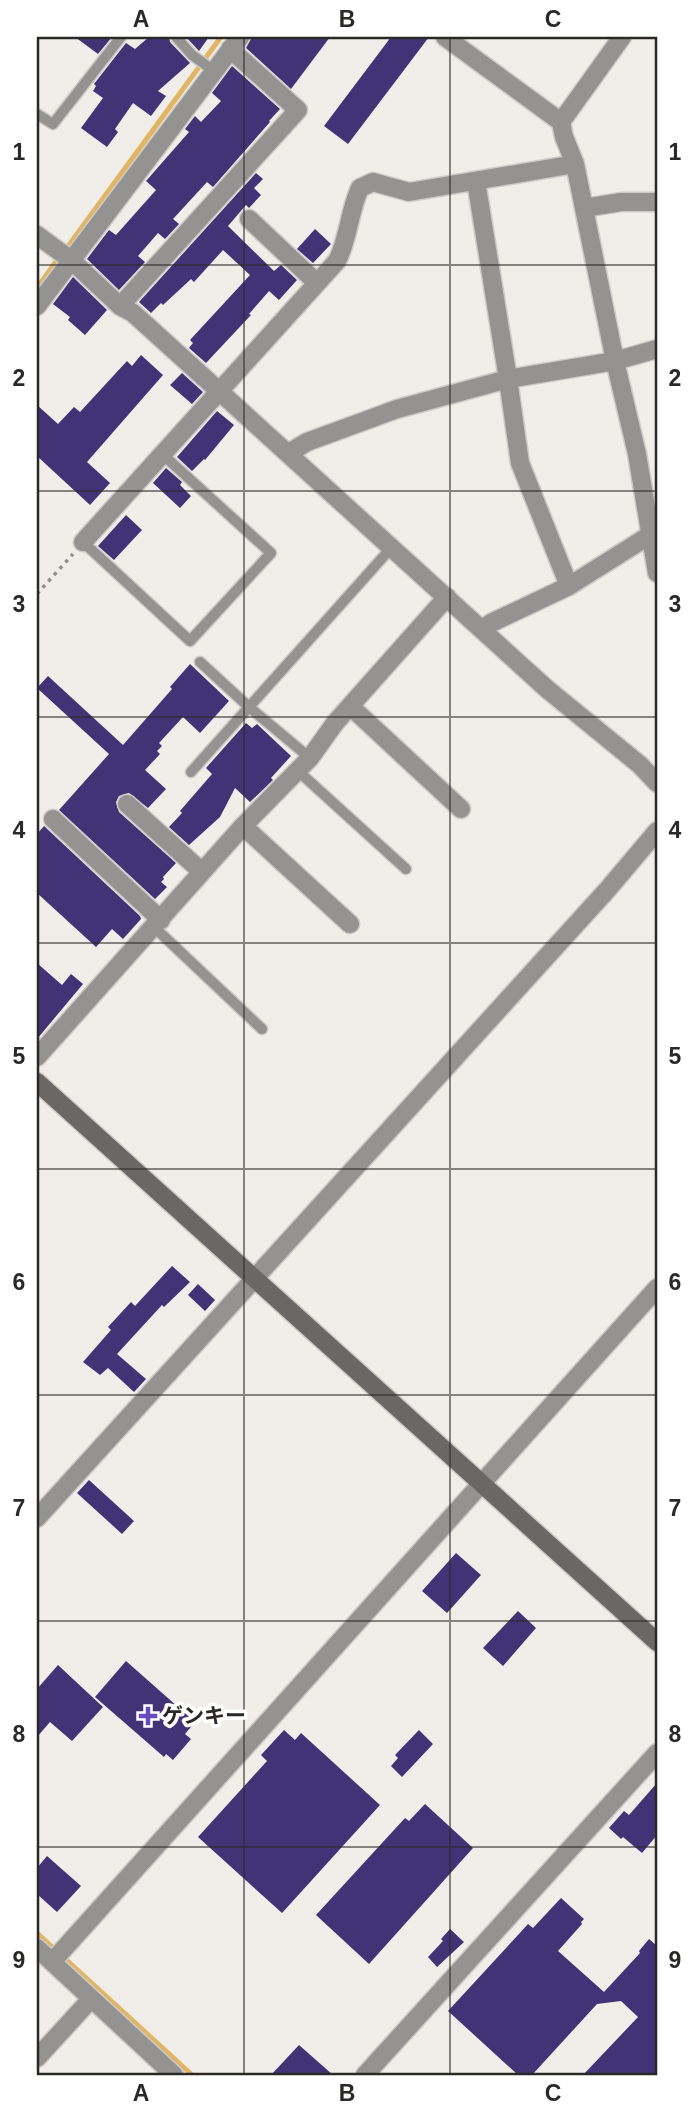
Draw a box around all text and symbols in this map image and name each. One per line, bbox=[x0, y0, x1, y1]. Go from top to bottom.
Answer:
text: A bbox=[133, 6, 149, 32]
text: B bbox=[339, 6, 355, 32]
text: C bbox=[545, 6, 561, 32]
text: 1 bbox=[13, 139, 26, 165]
text: 1 bbox=[669, 139, 682, 165]
text: 2 bbox=[13, 365, 25, 391]
text: 2 bbox=[669, 365, 681, 391]
text: 3 bbox=[13, 591, 25, 617]
text: 3 bbox=[669, 591, 681, 617]
text: 4 bbox=[13, 817, 26, 843]
text: 4 bbox=[669, 817, 682, 843]
text: 5 bbox=[13, 1043, 26, 1069]
text: 5 bbox=[669, 1043, 682, 1069]
text: 6 bbox=[13, 1269, 25, 1295]
text: 6 bbox=[669, 1269, 681, 1295]
text: 7 bbox=[13, 1495, 25, 1521]
text: 7 bbox=[669, 1495, 681, 1521]
place label: ゲンキー bbox=[162, 1704, 246, 1727]
marker: ゲンキー bbox=[140, 1708, 156, 1724]
text: 8 bbox=[13, 1721, 26, 1747]
text: 8 bbox=[669, 1721, 682, 1747]
text: 9 bbox=[13, 1947, 25, 1973]
text: 9 bbox=[669, 1947, 681, 1973]
text: A bbox=[133, 2080, 149, 2106]
text: B bbox=[339, 2080, 355, 2106]
text: C bbox=[545, 2080, 561, 2106]

